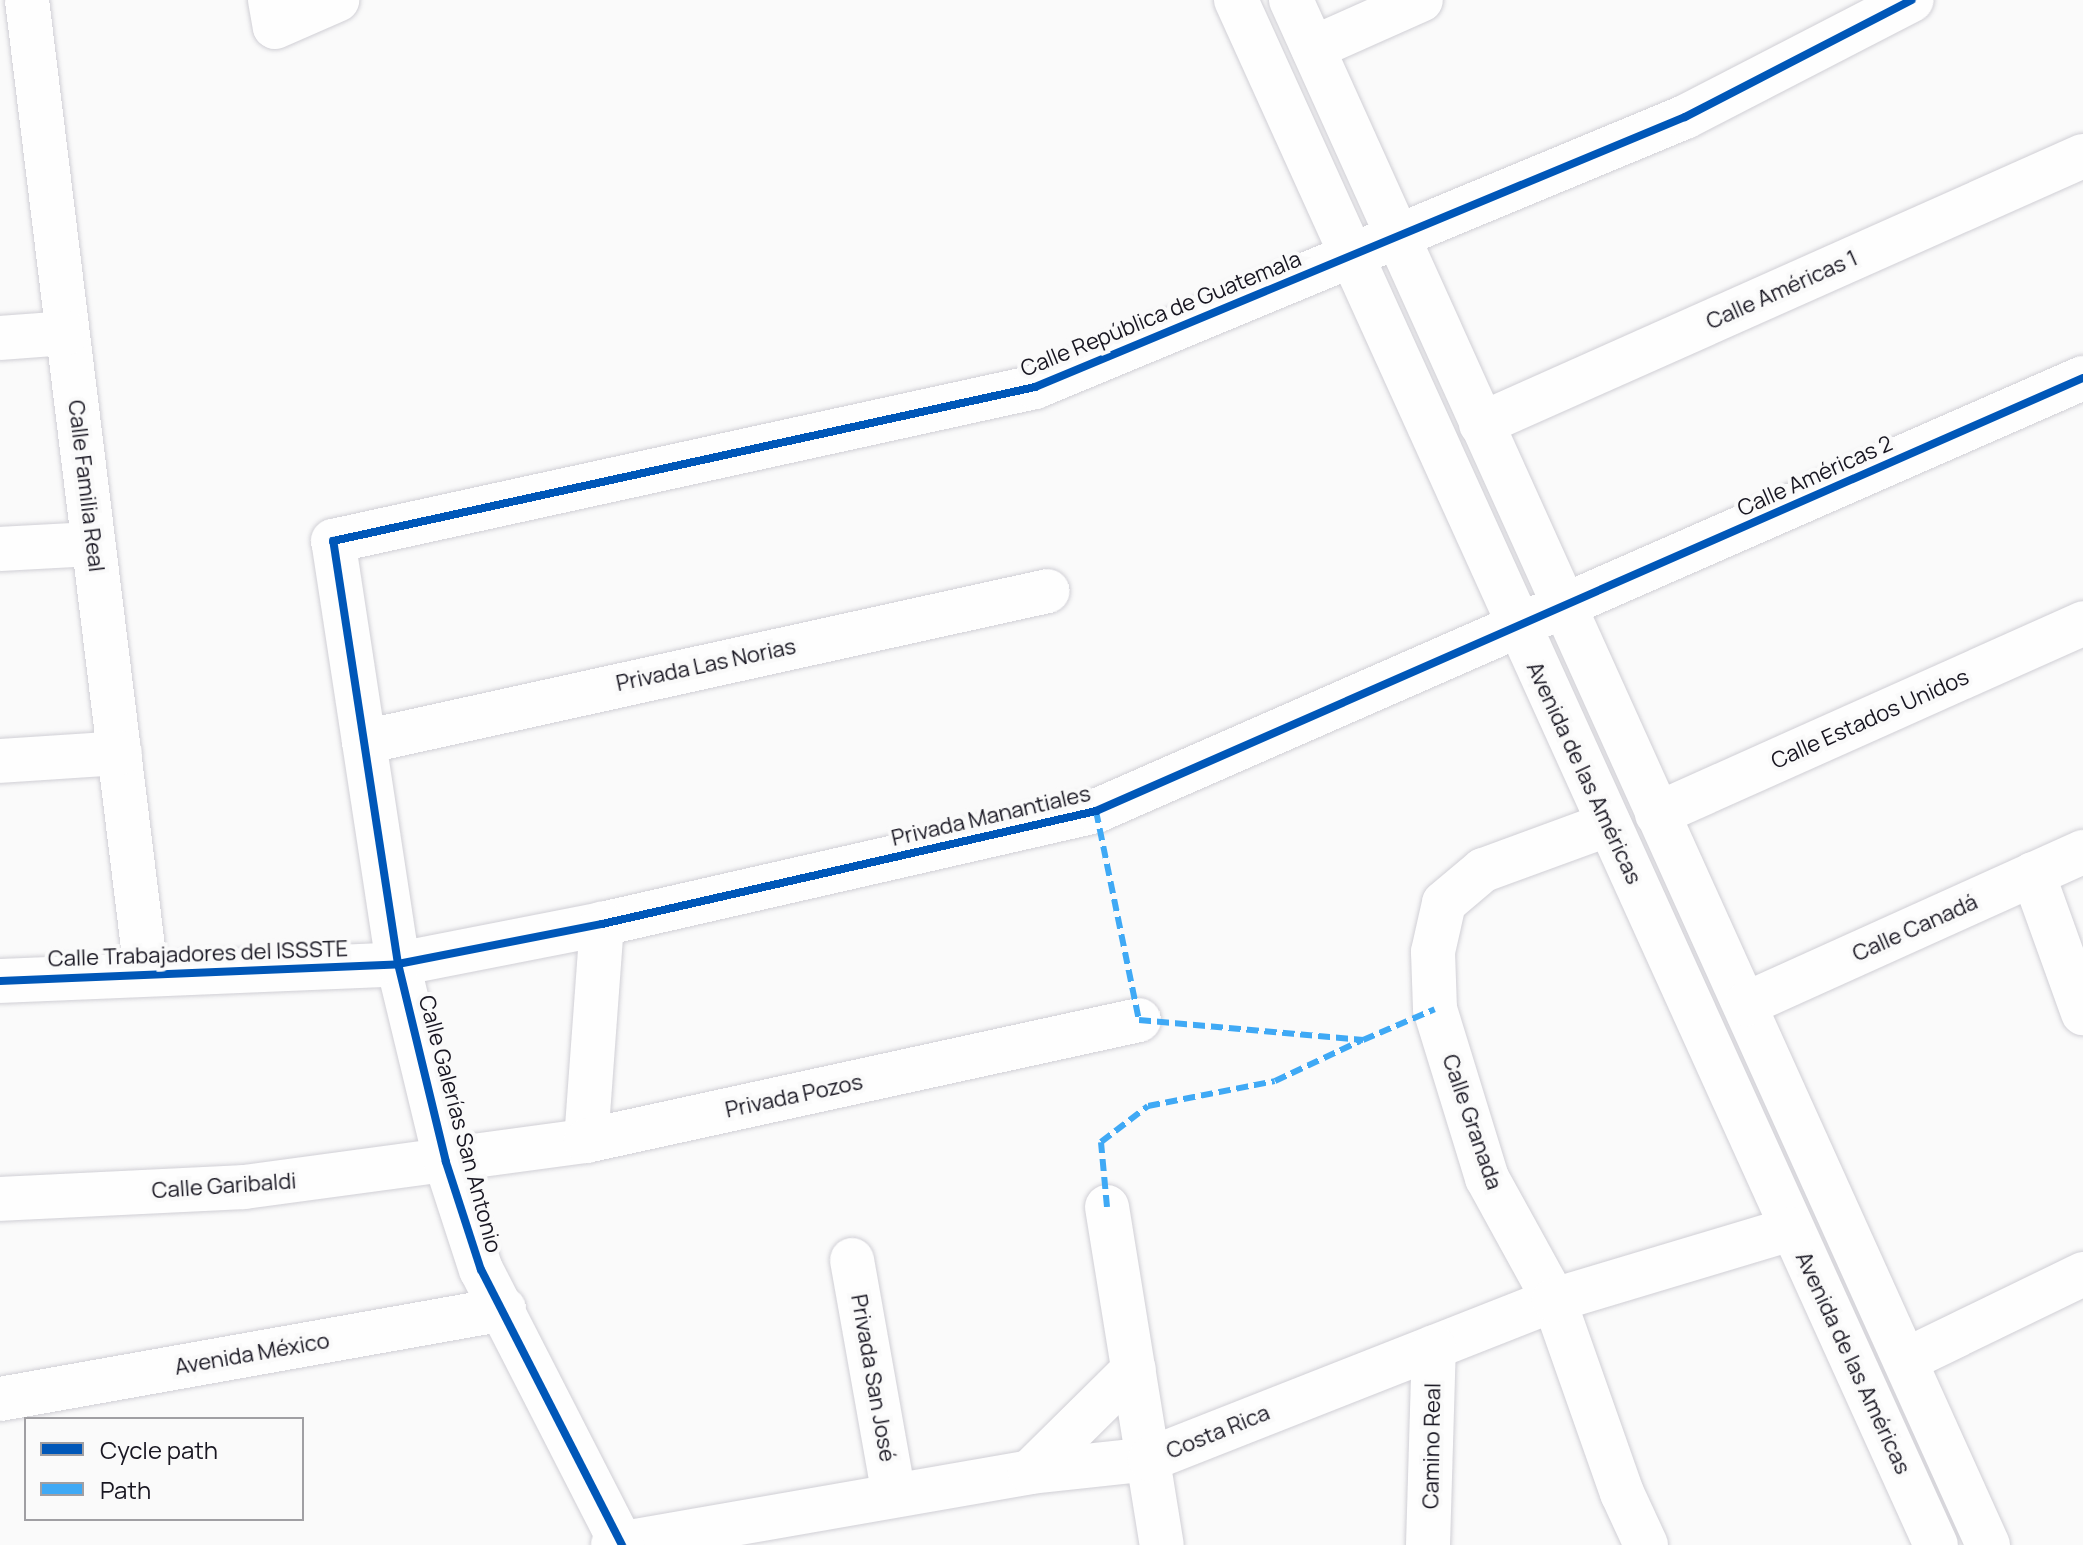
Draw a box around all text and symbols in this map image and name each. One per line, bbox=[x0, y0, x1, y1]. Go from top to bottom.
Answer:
street label: Calle Américas 1 bbox=[1702, 245, 1862, 335]
street label: Calle República de Guatemala bbox=[1017, 246, 1305, 382]
street label: Calle Familia Real bbox=[62, 399, 110, 573]
street label: Calle Américas 2 bbox=[1733, 430, 1897, 522]
street label: Privada Las Norias bbox=[614, 633, 798, 697]
street label: Avenida de las Américas bbox=[1521, 658, 1647, 888]
street label: Calle Estados Unidos bbox=[1767, 663, 1973, 775]
street label: Privada Manantiales bbox=[889, 780, 1093, 852]
street label: Calle Canadá bbox=[1848, 889, 1982, 967]
street label: Calle Trabajadores del ISSSTE bbox=[47, 936, 349, 972]
street label: Calle Galerías San Antonio bbox=[413, 992, 507, 1256]
street label: Calle Granada bbox=[1437, 1051, 1507, 1193]
street label: Privada Pozos bbox=[723, 1069, 865, 1123]
street label: Calle Garibaldi bbox=[151, 1168, 297, 1204]
street label: Avenida de las Américas bbox=[1790, 1248, 1916, 1478]
street label: Privada San José bbox=[845, 1292, 901, 1464]
street label: Avenida México bbox=[173, 1327, 331, 1381]
street label: Camino Real bbox=[1418, 1383, 1446, 1509]
street label: Costa Rica bbox=[1163, 1399, 1273, 1465]
legend bbox=[24, 1417, 304, 1521]
text: Cycle path bbox=[100, 1433, 218, 1466]
text: Path bbox=[100, 1473, 151, 1506]

